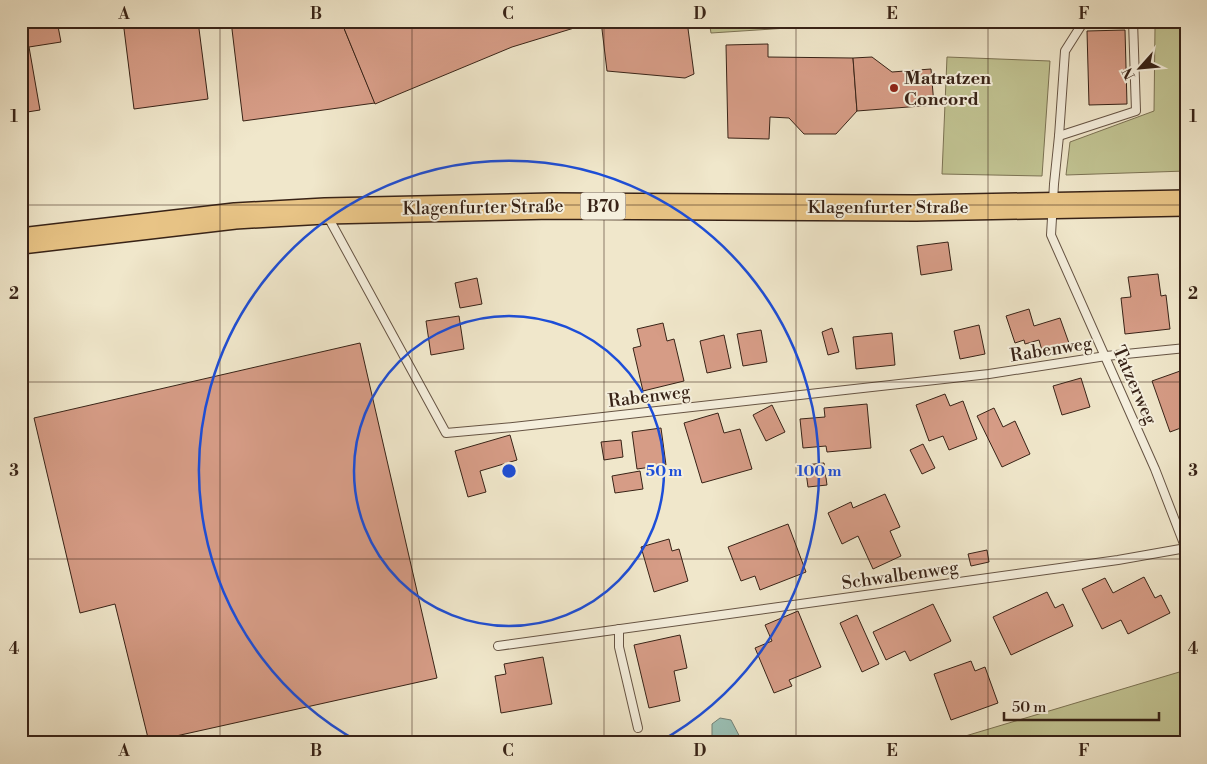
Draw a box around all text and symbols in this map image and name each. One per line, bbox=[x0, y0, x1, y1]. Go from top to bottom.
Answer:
text: A bbox=[117, 4, 130, 24]
text: B bbox=[310, 4, 322, 24]
text: C bbox=[502, 4, 514, 24]
text: D bbox=[694, 4, 707, 24]
text: E bbox=[886, 4, 898, 24]
text: F bbox=[1078, 4, 1090, 24]
north arrow bbox=[1114, 42, 1164, 92]
text: N bbox=[1119, 64, 1140, 82]
place label: Matratzen Concord bbox=[904, 67, 991, 111]
marker: Matratzen Concord bbox=[888, 82, 900, 94]
text: 1 bbox=[10, 107, 18, 127]
text: 1 bbox=[1189, 107, 1197, 127]
road number: B70 bbox=[580, 192, 626, 220]
street label: Klagenfurter Straße bbox=[402, 195, 564, 220]
street label: Klagenfurter Straße bbox=[807, 196, 969, 219]
text: 2 bbox=[9, 284, 19, 304]
text: 2 bbox=[1188, 284, 1198, 304]
street label: Rabenweg bbox=[1008, 332, 1094, 367]
street label: Tatzerweg bbox=[1107, 342, 1162, 429]
street label: Rabenweg bbox=[607, 380, 692, 413]
text: 3 bbox=[9, 461, 19, 481]
text: 3 bbox=[1188, 461, 1198, 481]
centre of rings bbox=[500, 462, 518, 480]
text: 50 m bbox=[646, 462, 682, 481]
text: 100 m bbox=[797, 462, 842, 481]
street label: Schwalbenweg bbox=[840, 556, 961, 595]
text: 4 bbox=[9, 639, 20, 659]
text: 4 bbox=[1188, 639, 1199, 659]
scale bar bbox=[1004, 689, 1160, 721]
text: 50 m bbox=[1012, 698, 1046, 717]
text: A bbox=[117, 741, 130, 761]
text: B bbox=[310, 741, 322, 761]
text: C bbox=[502, 741, 514, 761]
text: D bbox=[694, 741, 707, 761]
text: E bbox=[886, 741, 898, 761]
text: F bbox=[1078, 741, 1090, 761]

